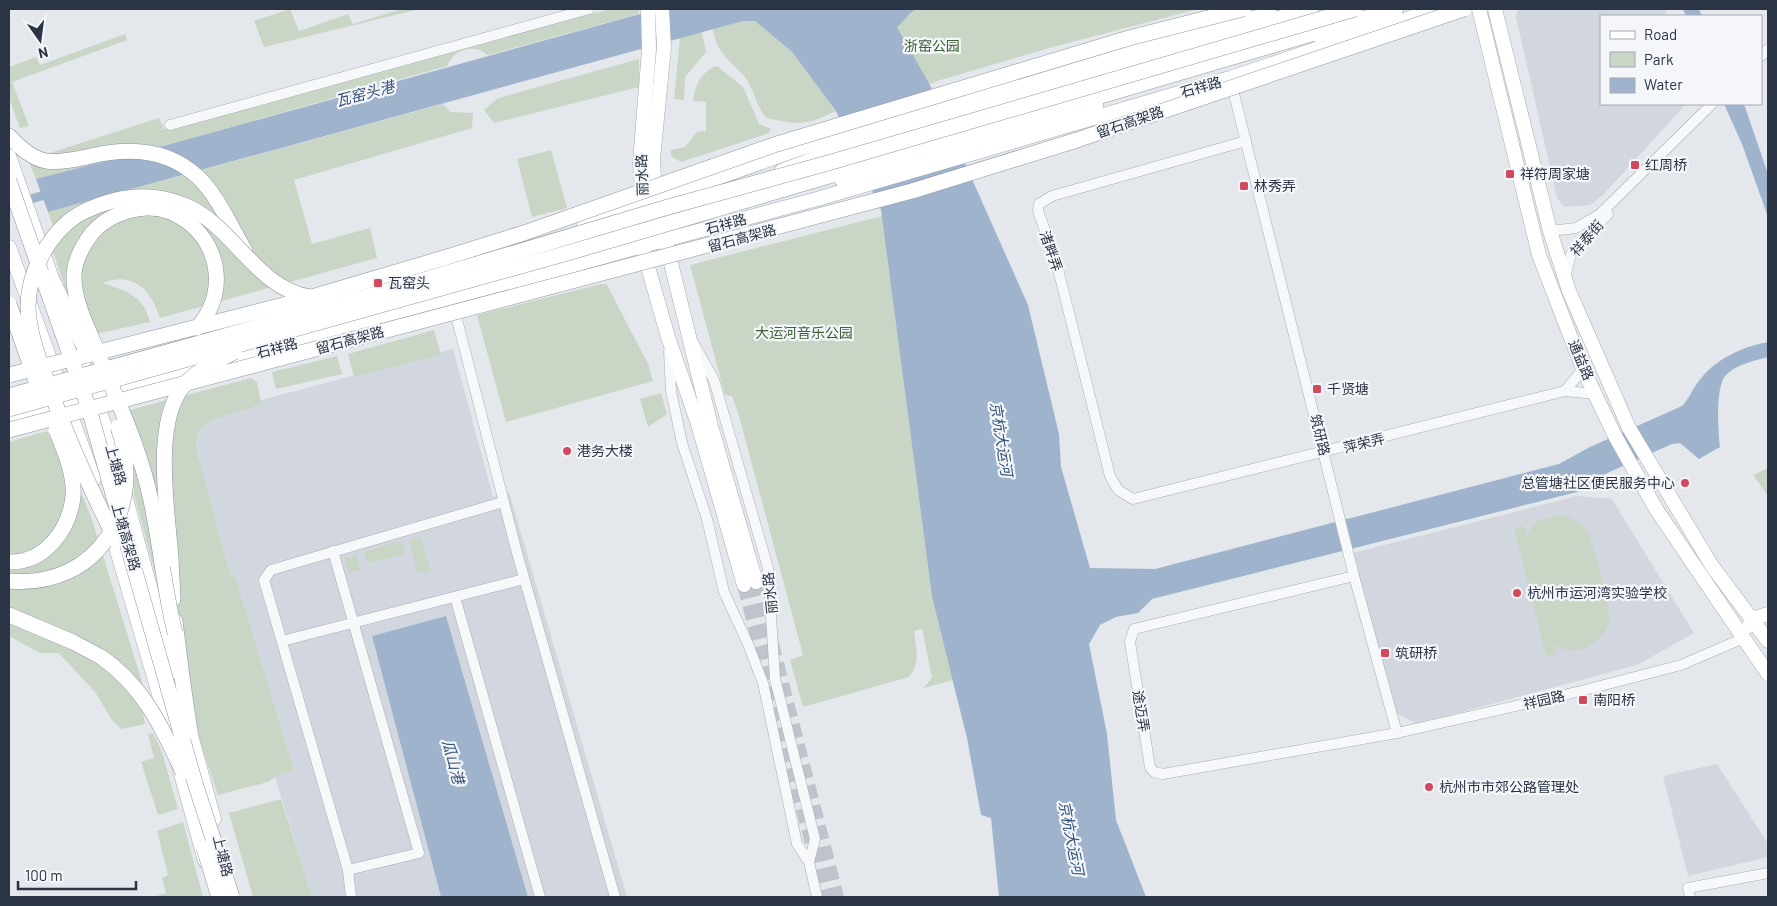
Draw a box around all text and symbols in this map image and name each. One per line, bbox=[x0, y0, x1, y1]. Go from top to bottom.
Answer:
north arrow bbox=[15, 15, 65, 65]
legend bbox=[1600, 15, 1762, 105]
text: Road bbox=[1644, 25, 1677, 43]
park label: 浙窑公园 bbox=[904, 37, 960, 54]
text: N bbox=[37, 44, 50, 62]
text: Park bbox=[1644, 50, 1674, 68]
street label: 石祥路 bbox=[1178, 73, 1223, 100]
text: Water bbox=[1644, 75, 1683, 93]
water label: 瓦窑头港 bbox=[333, 76, 398, 109]
street label: 留石高架路 bbox=[1094, 102, 1166, 141]
street label: 丽水路 bbox=[632, 154, 651, 196]
place label: 红周桥 bbox=[1645, 156, 1687, 173]
marker: 红周桥 bbox=[1629, 159, 1641, 171]
place label: 祥符周家塘 bbox=[1520, 165, 1590, 182]
marker: 祥符周家塘 bbox=[1504, 168, 1516, 180]
place label: 林秀弄 bbox=[1254, 177, 1296, 194]
marker: 林秀弄 bbox=[1238, 180, 1250, 192]
street label: 石祥路 bbox=[703, 210, 748, 237]
street label: 祥泰街 bbox=[1566, 216, 1607, 259]
street label: 留石高架路 bbox=[706, 220, 778, 255]
street label: 渚畔弄 bbox=[1037, 228, 1066, 273]
place label: 瓦窑头 bbox=[388, 274, 430, 291]
marker: 瓦窑头 bbox=[372, 277, 384, 289]
street label: 留石高架路 bbox=[314, 322, 386, 357]
park label: 大运河音乐公园 bbox=[755, 324, 853, 341]
street label: 石祥路 bbox=[254, 334, 299, 361]
street label: 通益路 bbox=[1565, 337, 1597, 382]
place label: 千贤塘 bbox=[1327, 380, 1369, 397]
marker: 千贤塘 bbox=[1311, 383, 1323, 395]
water label: 京杭大运河 bbox=[987, 400, 1017, 480]
street label: 筑研路 bbox=[1307, 412, 1334, 457]
street label: 萍荣弄 bbox=[1341, 429, 1386, 456]
street label: 上塘路 bbox=[103, 442, 130, 487]
place label: 港务大楼 bbox=[577, 442, 633, 459]
marker: 港务大楼 bbox=[561, 445, 573, 457]
place label: 总管塘社区便民服务中心 bbox=[1521, 474, 1675, 491]
marker: 总管塘社区便民服务中心 bbox=[1679, 477, 1691, 489]
street label: 上塘高架路 bbox=[109, 501, 144, 573]
street label: 丽水路 bbox=[759, 571, 780, 615]
place label: 杭州市运河湾实验学校 bbox=[1527, 584, 1667, 601]
marker: 杭州市运河湾实验学校 bbox=[1511, 587, 1523, 599]
place label: 筑研桥 bbox=[1395, 644, 1437, 661]
marker: 筑研桥 bbox=[1379, 647, 1391, 659]
street label: 祥园路 bbox=[1522, 687, 1566, 713]
street label: 途迈弄 bbox=[1130, 689, 1153, 733]
place label: 南阳桥 bbox=[1593, 691, 1635, 708]
marker: 南阳桥 bbox=[1577, 694, 1589, 706]
water label: 瓜山港 bbox=[439, 738, 469, 788]
place label: 杭州市市郊公路管理处 bbox=[1439, 778, 1579, 795]
marker: 杭州市市郊公路管理处 bbox=[1423, 781, 1435, 793]
water label: 京杭大运河 bbox=[1056, 799, 1089, 879]
street label: 上塘路 bbox=[210, 833, 237, 878]
scale bar bbox=[18, 858, 135, 890]
text: 100 m bbox=[25, 866, 63, 884]

